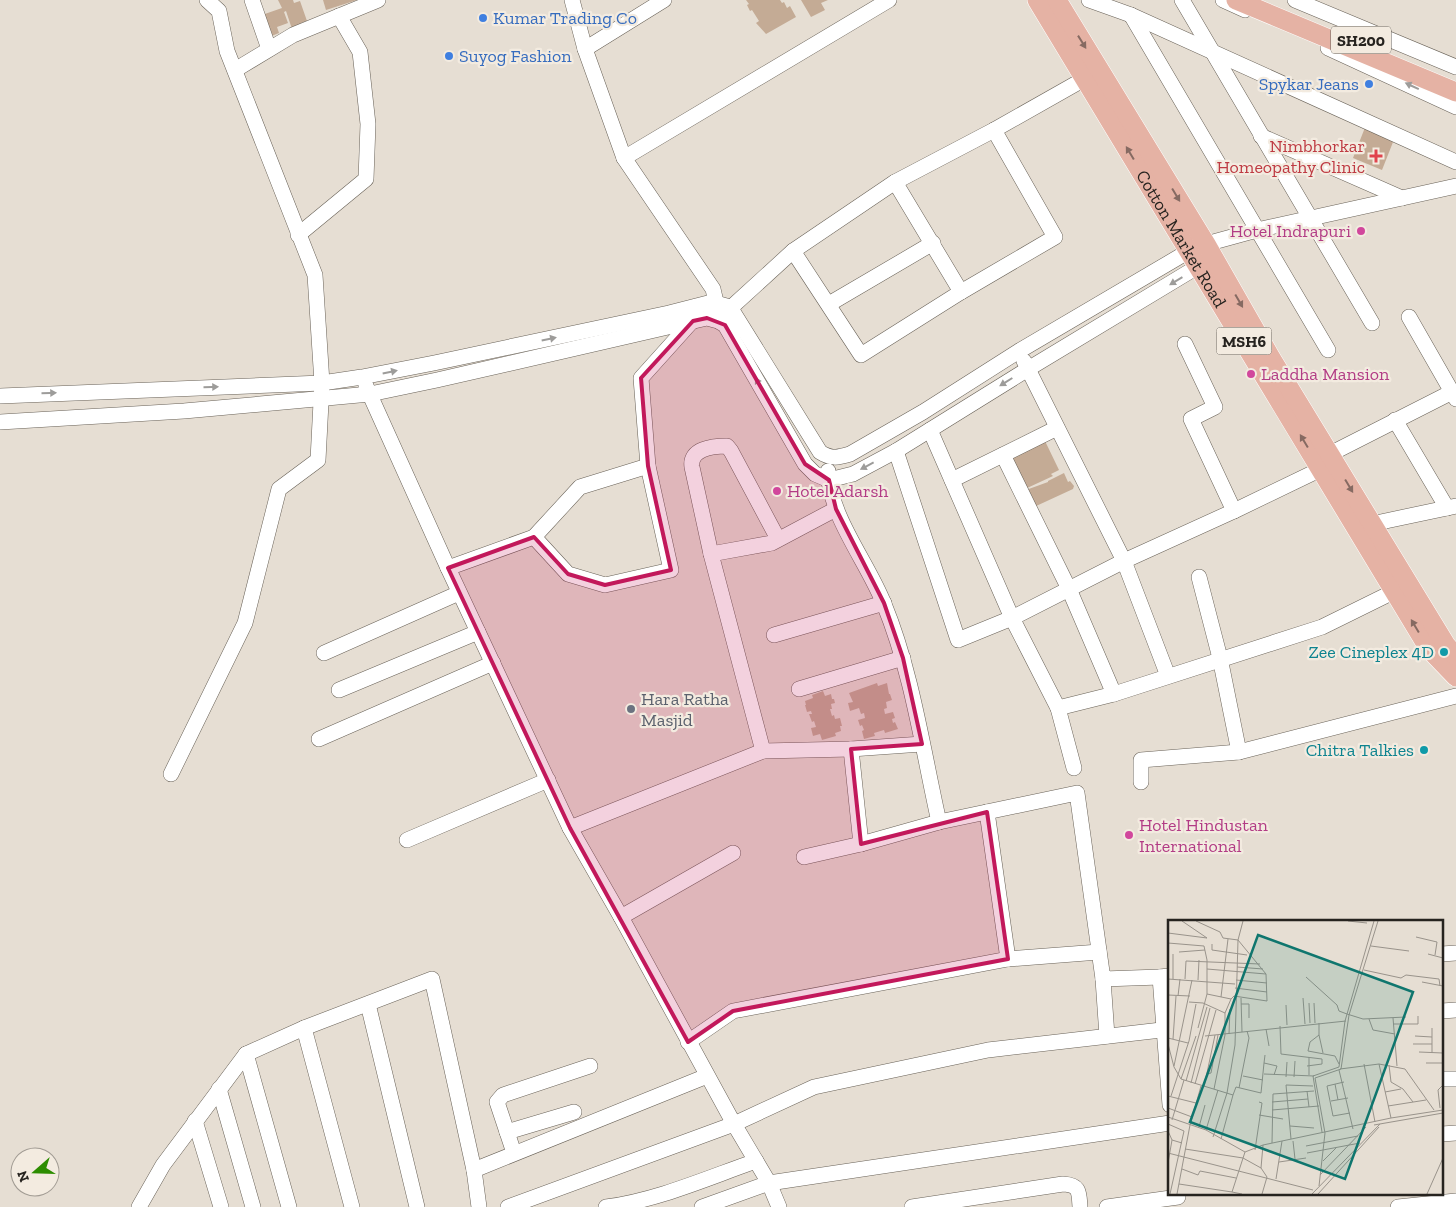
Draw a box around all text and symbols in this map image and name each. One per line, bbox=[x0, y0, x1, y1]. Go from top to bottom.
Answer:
place label: Kumar Trading Co bbox=[493, 7, 637, 29]
marker: Kumar Trading Co bbox=[477, 12, 489, 24]
road number: SH200 bbox=[1331, 26, 1391, 54]
one-way arrow bbox=[1077, 35, 1087, 49]
place label: Suyog Fashion bbox=[459, 45, 572, 67]
marker: Suyog Fashion bbox=[443, 50, 455, 62]
place label: Spykar Jeans bbox=[1259, 73, 1359, 95]
marker: Spykar Jeans bbox=[1363, 78, 1375, 90]
one-way arrow bbox=[1405, 82, 1419, 90]
place label: Nimbhorkar Homeopathy Clinic bbox=[1216, 135, 1365, 178]
one-way arrow bbox=[1125, 146, 1134, 159]
marker: Nimbhorkar Homeopathy Clinic bbox=[1369, 149, 1383, 163]
street label: Cotton Market Road bbox=[1131, 166, 1231, 312]
one-way arrow bbox=[1172, 189, 1181, 202]
place label: Hotel Indrapuri bbox=[1230, 220, 1351, 242]
marker: Hotel Indrapuri bbox=[1355, 225, 1367, 237]
one-way arrow bbox=[1169, 276, 1182, 285]
one-way arrow bbox=[1235, 294, 1243, 309]
road number: MSH6 bbox=[1216, 328, 1272, 354]
one-way arrow bbox=[541, 334, 557, 342]
place label: Laddha Mansion bbox=[1261, 363, 1390, 385]
one-way arrow bbox=[382, 368, 398, 376]
marker: Laddha Mansion bbox=[1245, 368, 1257, 380]
one-way arrow bbox=[755, 377, 764, 391]
one-way arrow bbox=[1000, 378, 1013, 387]
one-way arrow bbox=[203, 383, 219, 391]
one-way arrow bbox=[41, 389, 57, 397]
one-way arrow bbox=[1300, 435, 1309, 448]
one-way arrow bbox=[861, 462, 874, 471]
one-way arrow bbox=[1344, 479, 1353, 492]
place label: Hotel Adarsh bbox=[787, 480, 888, 502]
marker: Hotel Adarsh bbox=[771, 485, 783, 497]
one-way arrow bbox=[1411, 619, 1420, 632]
place label: Zee Cineplex 4D bbox=[1308, 641, 1434, 663]
marker: Zee Cineplex 4D bbox=[1438, 646, 1450, 658]
place label: Hara Ratha Masjid bbox=[641, 688, 729, 731]
marker: Hara Ratha Masjid bbox=[625, 703, 637, 715]
place label: Chitra Talkies bbox=[1306, 739, 1414, 761]
marker: Chitra Talkies bbox=[1418, 744, 1430, 756]
place label: Hotel Hindustan International bbox=[1139, 814, 1269, 857]
marker: Hotel Hindustan International bbox=[1123, 829, 1135, 841]
inset map bbox=[1168, 920, 1444, 1194]
north arrow bbox=[10, 1147, 60, 1197]
text: N bbox=[13, 1168, 33, 1184]

